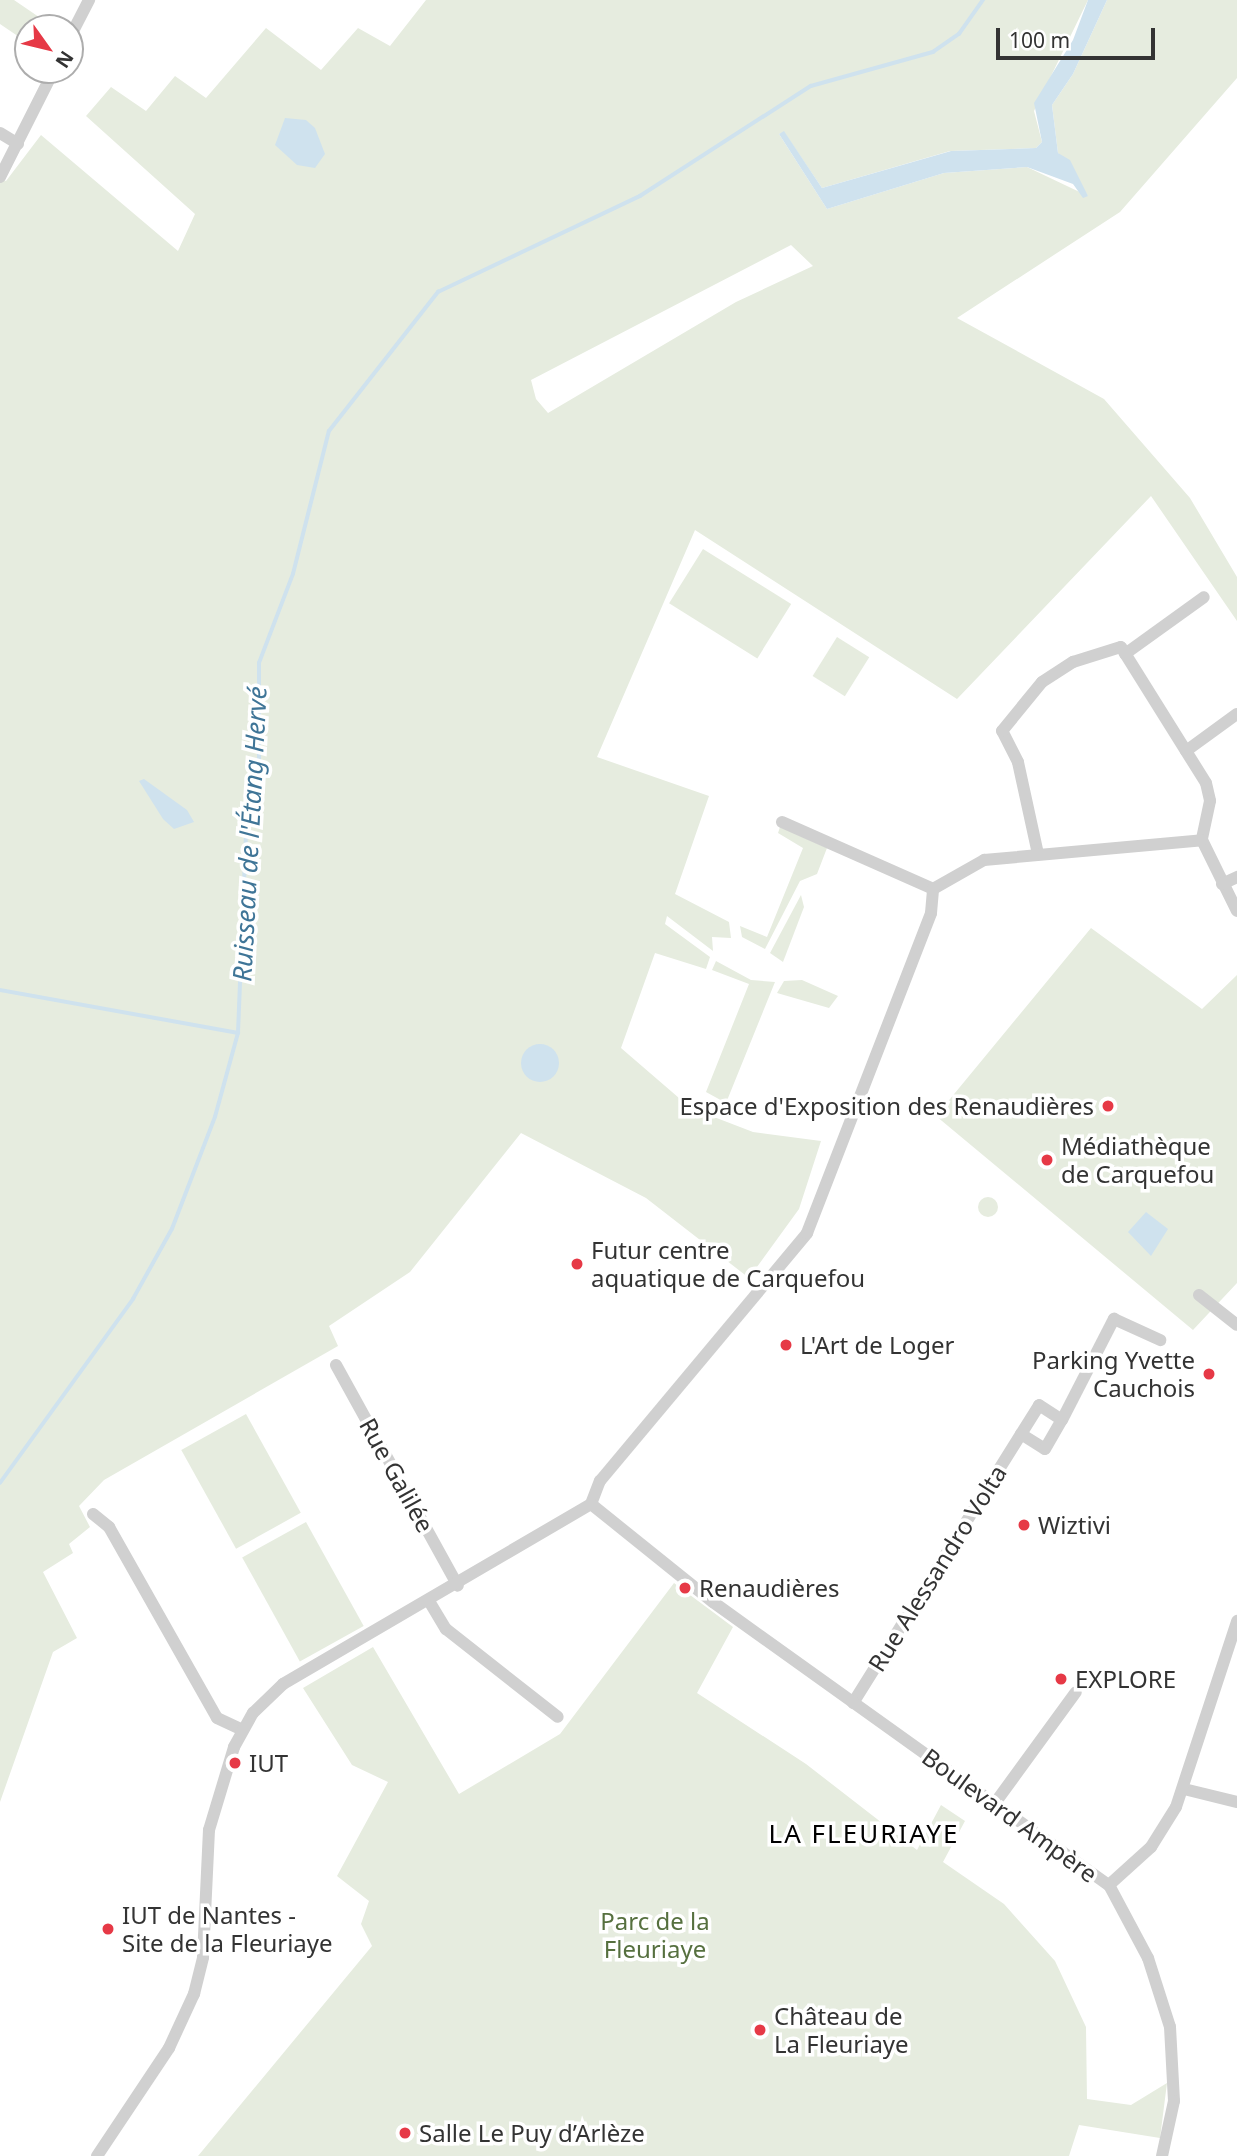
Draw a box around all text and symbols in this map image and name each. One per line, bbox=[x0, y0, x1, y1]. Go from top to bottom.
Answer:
north arrow bbox=[14, 14, 84, 84]
scale bar bbox=[999, 14, 1158, 58]
text: 100 m bbox=[1009, 26, 1070, 54]
text: N bbox=[50, 46, 80, 73]
water label: Ruisseau de l'Étang Hervé bbox=[227, 686, 273, 982]
place label: Espace d'Exposition des Renaudières bbox=[679, 1092, 1094, 1120]
marker: Espace d'Exposition des Renaudières bbox=[1100, 1098, 1116, 1114]
place label: Médiathèque de Carquefou bbox=[1061, 1132, 1214, 1188]
marker: Médiathèque de Carquefou bbox=[1039, 1152, 1055, 1168]
place label: Futur centre aquatique de Carquefou bbox=[591, 1236, 865, 1292]
marker: Futur centre aquatique de Carquefou bbox=[569, 1256, 585, 1272]
place label: L'Art de Loger bbox=[800, 1331, 954, 1359]
marker: L'Art de Loger bbox=[778, 1337, 794, 1353]
place label: Parking Yvette Cauchois bbox=[1032, 1346, 1195, 1402]
marker: Parking Yvette Cauchois bbox=[1201, 1366, 1217, 1382]
street label: Rue Galilée bbox=[354, 1413, 440, 1537]
street label: Rue Alessandro Volta bbox=[862, 1460, 1012, 1676]
place label: Wiztivi bbox=[1038, 1511, 1111, 1539]
marker: Wiztivi bbox=[1016, 1517, 1032, 1533]
place label: Renaudières bbox=[699, 1574, 840, 1602]
marker: Renaudières bbox=[677, 1580, 693, 1596]
place label: EXPLORE bbox=[1075, 1665, 1176, 1693]
marker: EXPLORE bbox=[1053, 1671, 1069, 1687]
street label: Boulevard Ampère bbox=[917, 1742, 1103, 1888]
place label: IUT bbox=[249, 1749, 288, 1777]
marker: IUT bbox=[227, 1755, 243, 1771]
district label: LA FLEURIAYE bbox=[770, 1818, 958, 1850]
place label: IUT de Nantes - Site de la Fleuriaye bbox=[122, 1901, 333, 1957]
park label: Parc de la Fleuriaye bbox=[600, 1907, 710, 1963]
marker: IUT de Nantes - Site de la Fleuriaye bbox=[100, 1921, 116, 1937]
place label: Château de La Fleuriaye bbox=[774, 2002, 909, 2058]
marker: Château de La Fleuriaye bbox=[752, 2022, 768, 2038]
place label: Salle Le Puy d’Arlèze bbox=[419, 2119, 645, 2147]
marker: Salle Le Puy d’Arlèze bbox=[397, 2125, 413, 2141]

